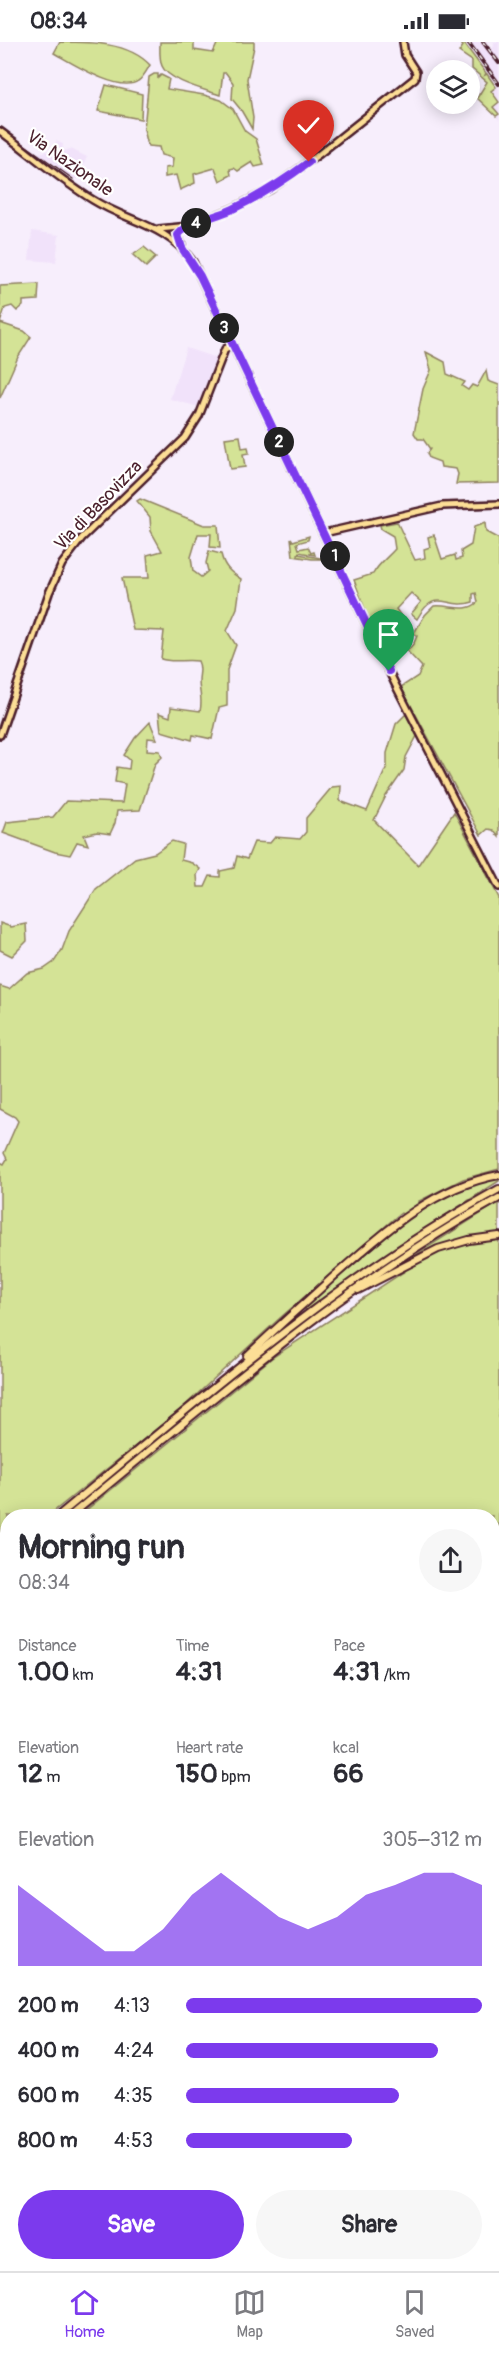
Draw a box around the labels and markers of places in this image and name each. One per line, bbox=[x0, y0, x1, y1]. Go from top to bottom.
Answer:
pin bbox=[283, 100, 334, 162]
pin: 4 bbox=[181, 208, 211, 238]
pin: 3 bbox=[209, 313, 239, 343]
pin: 2 bbox=[264, 427, 294, 457]
pin: 1 bbox=[320, 541, 350, 571]
pin bbox=[363, 609, 414, 671]

